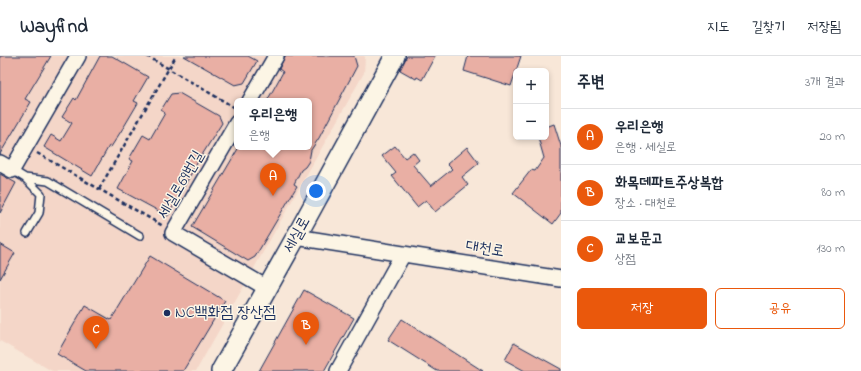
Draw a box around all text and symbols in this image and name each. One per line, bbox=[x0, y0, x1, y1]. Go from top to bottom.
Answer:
text: Wayfind bbox=[20, 14, 88, 41]
text: 지도 bbox=[707, 17, 729, 38]
text: 길찾기 bbox=[751, 17, 785, 38]
text: 저장됨 bbox=[807, 17, 841, 38]
map controls bbox=[513, 68, 549, 140]
button: + bbox=[513, 68, 549, 104]
text: 주변 bbox=[577, 70, 604, 95]
text: 3개 결과 bbox=[805, 73, 845, 92]
popup bbox=[234, 98, 312, 150]
text: 우리은행 bbox=[249, 104, 297, 126]
button: − bbox=[513, 104, 549, 140]
text: 우리은행 bbox=[615, 116, 663, 138]
text: 은행 bbox=[249, 126, 270, 145]
text: A bbox=[586, 127, 594, 146]
text: 20 m bbox=[820, 127, 845, 146]
text: 은행 · 세실로 bbox=[615, 138, 677, 157]
street label: 세실로69번길 bbox=[152, 146, 211, 224]
pin: A bbox=[260, 163, 286, 196]
text: 화목데파트주상복합 bbox=[615, 172, 724, 194]
your location bbox=[306, 181, 326, 201]
text: B bbox=[586, 183, 594, 202]
text: 80 m bbox=[821, 183, 845, 202]
text: 장소 · 대천로 bbox=[615, 194, 677, 213]
street label: 세실로 bbox=[277, 212, 317, 258]
text: 교보문고 bbox=[615, 228, 663, 250]
street label: 대천로 bbox=[464, 234, 506, 264]
text: C bbox=[586, 239, 594, 258]
text: 130 m bbox=[817, 239, 845, 258]
text: 상점 bbox=[615, 250, 636, 269]
button: 저장 bbox=[577, 288, 707, 329]
button: 공유 bbox=[715, 288, 845, 329]
place label: NC백화점 장산점 bbox=[175, 301, 276, 325]
marker: NC백화점 장산점 bbox=[162, 308, 172, 318]
pin: B bbox=[293, 312, 319, 345]
pin: C bbox=[83, 316, 109, 349]

